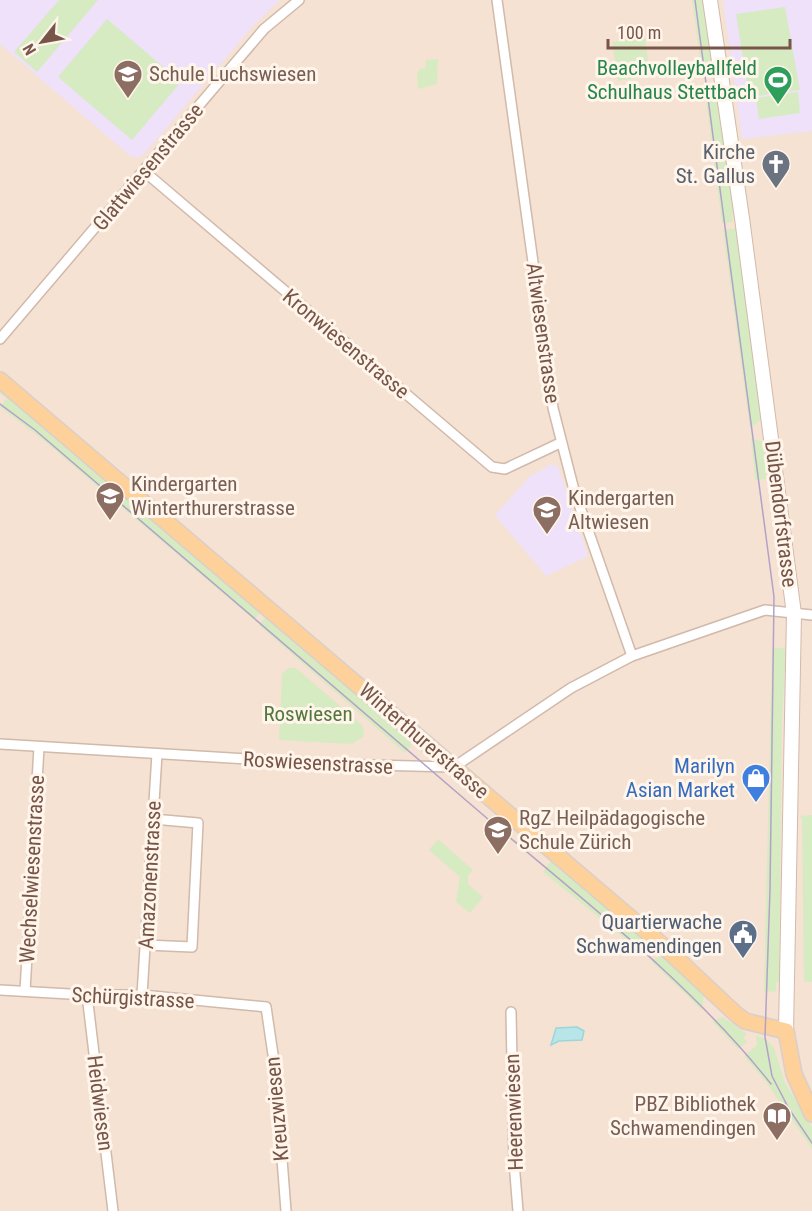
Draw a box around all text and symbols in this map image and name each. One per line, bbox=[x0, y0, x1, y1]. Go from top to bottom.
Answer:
north arrow bbox=[12, 12, 72, 72]
scale bar bbox=[608, 12, 790, 50]
text: 100 m bbox=[617, 22, 661, 43]
text: N bbox=[19, 40, 40, 59]
place label: Beachvolleyballfeld Schulhaus Stettbach bbox=[587, 56, 757, 104]
school or university icon: Schule Luchswiesen bbox=[112, 58, 144, 100]
place label: Schule Luchswiesen bbox=[149, 62, 316, 86]
sports icon: Beachvolleyballfeld Schulhaus Stettbach bbox=[762, 64, 794, 106]
street label: Glattwiesenstrasse bbox=[88, 98, 208, 235]
place label: Kirche St. Gallus bbox=[676, 140, 755, 188]
church icon: Kirche St. Gallus bbox=[760, 148, 792, 190]
street label: Altwiesenstrasse bbox=[521, 261, 565, 405]
street label: Kronwiesenstrasse bbox=[278, 284, 414, 404]
street label: Dübendorfstrasse bbox=[760, 439, 802, 589]
place label: Kindergarten Winterthurerstrasse bbox=[131, 472, 295, 520]
school or university icon: Kindergarten Winterthurerstrasse bbox=[94, 480, 126, 522]
place label: Kindergarten Altwiesen bbox=[568, 486, 674, 534]
school or university icon: Kindergarten Altwiesen bbox=[531, 494, 563, 536]
street label: Winterthurerstrasse bbox=[354, 678, 494, 804]
park label: Roswiesen bbox=[263, 702, 353, 726]
street label: Roswiesenstrasse bbox=[242, 747, 394, 779]
place label: Marilyn Asian Market bbox=[626, 754, 735, 802]
shop icon: Marilyn Asian Market bbox=[740, 762, 772, 804]
street label: Wechselwiesenstrasse bbox=[15, 774, 49, 964]
street label: Amazonenstrasse bbox=[134, 800, 166, 950]
place label: RgZ Heilpädagogische Schule Zürich bbox=[519, 806, 705, 854]
school or university icon: RgZ Heilpädagogische Schule Zürich bbox=[482, 814, 514, 856]
place label: Quartierwache Schwamendingen bbox=[576, 910, 722, 958]
public building icon: Quartierwache Schwamendingen bbox=[727, 918, 759, 960]
street label: Schürgistrasse bbox=[71, 983, 195, 1013]
street label: Heerenwiesen bbox=[500, 1053, 528, 1171]
street label: Heidwiesen bbox=[82, 1054, 118, 1152]
street label: Kreuzwiesen bbox=[260, 1056, 294, 1162]
place label: PBZ Bibliothek Schwamendingen bbox=[610, 1092, 757, 1140]
library icon: PBZ Bibliothek Schwamendingen bbox=[761, 1100, 793, 1142]

